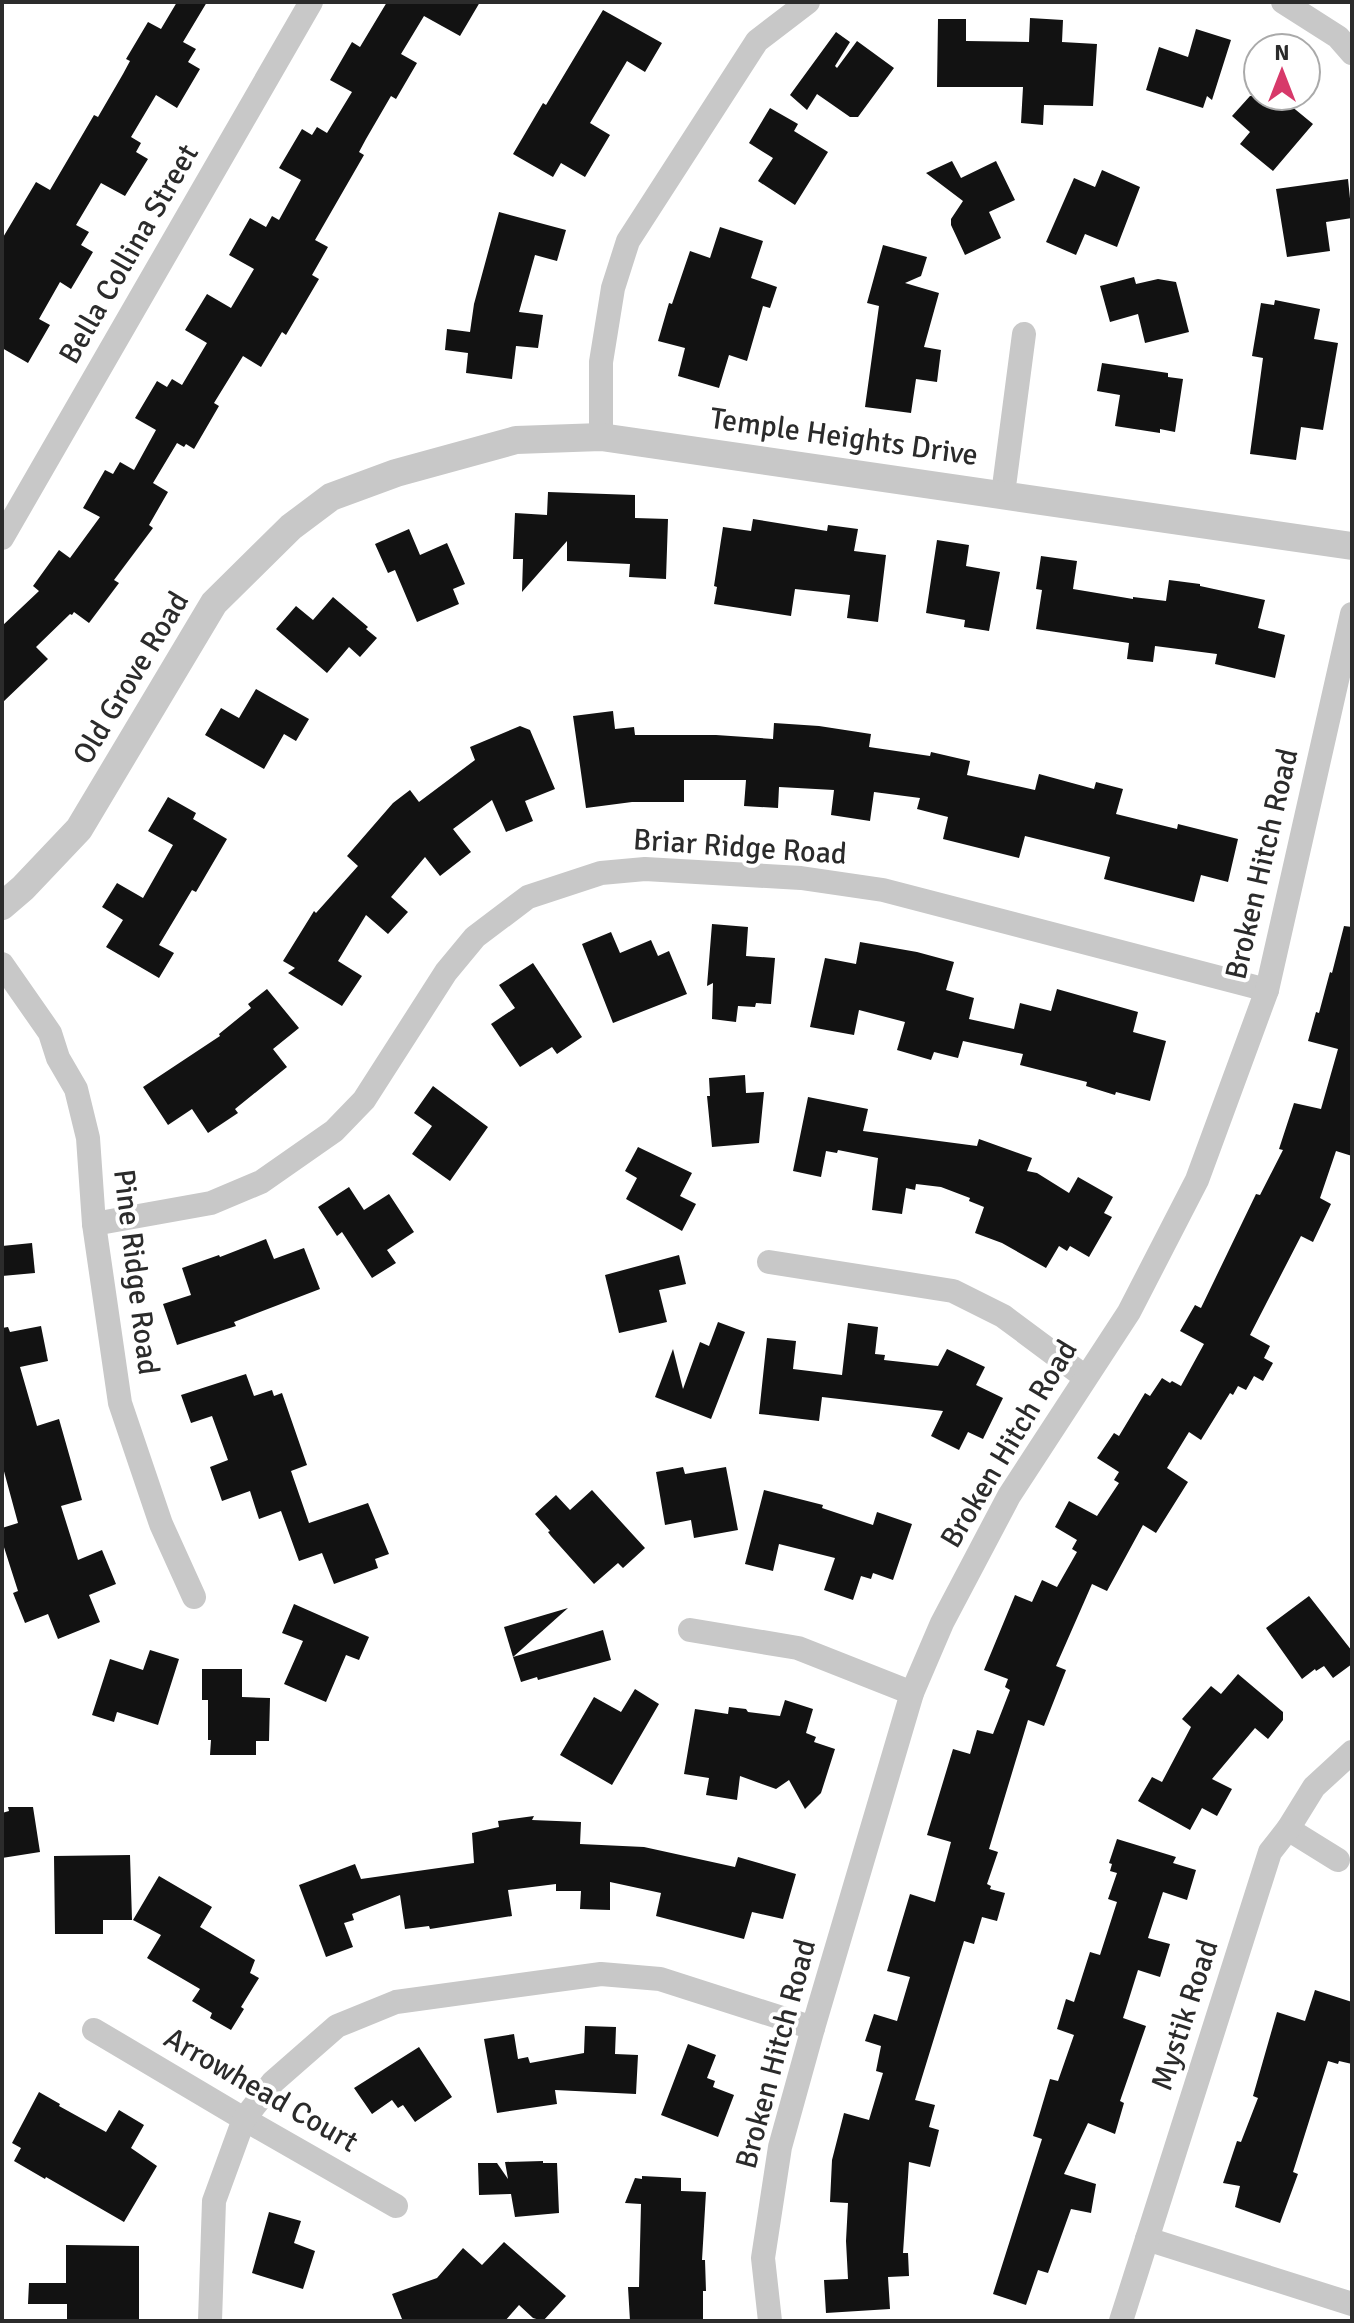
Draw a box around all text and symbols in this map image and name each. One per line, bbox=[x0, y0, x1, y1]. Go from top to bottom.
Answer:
north arrow bbox=[1242, 32, 1322, 112]
text: N bbox=[1274, 39, 1290, 66]
street label: Bella Collina Street bbox=[51, 138, 207, 370]
street label: Temple Heights Drive bbox=[708, 400, 980, 474]
street label: Old Grove Road bbox=[65, 585, 197, 771]
street label: Broken Hitch Road bbox=[1217, 745, 1307, 983]
street label: Briar Ridge Road bbox=[632, 821, 848, 873]
street label: Pine Ridge Road bbox=[105, 1167, 167, 1377]
street label: Broken Hitch Road bbox=[932, 1333, 1086, 1555]
street label: Broken Hitch Road bbox=[728, 1935, 824, 2173]
street label: Mystik Road bbox=[1143, 1935, 1227, 2095]
street label: Arrowhead Court bbox=[157, 2020, 365, 2160]

